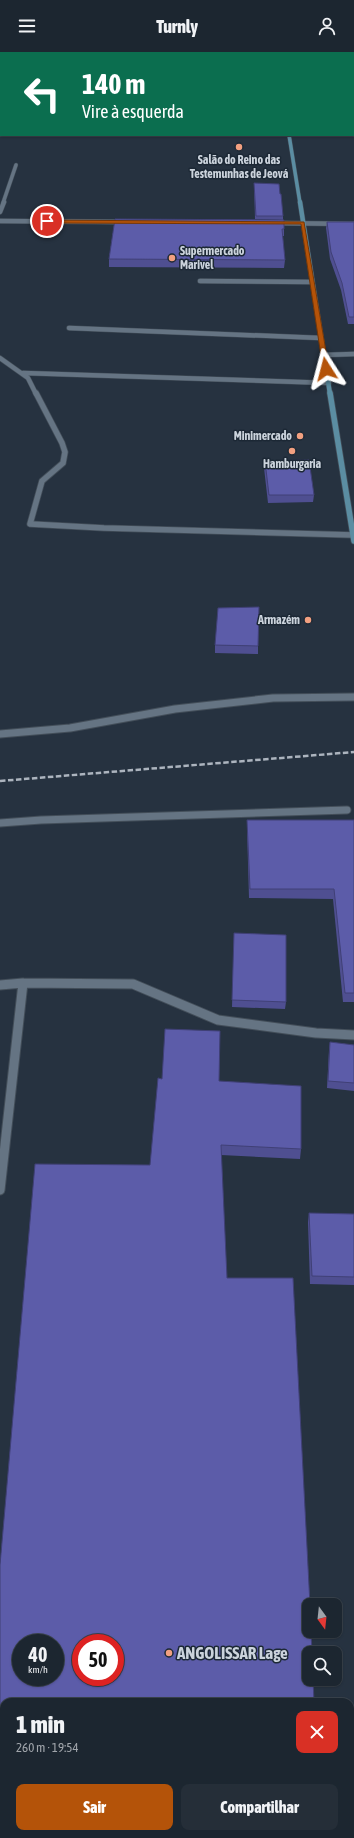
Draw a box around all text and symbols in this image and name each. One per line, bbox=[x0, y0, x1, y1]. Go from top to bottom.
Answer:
icon: menu bbox=[16, 15, 38, 37]
icon: person bbox=[316, 15, 338, 37]
text: Turnly bbox=[156, 16, 198, 37]
icon: left bbox=[16, 68, 68, 120]
text: 140 m bbox=[82, 68, 145, 100]
text: Vire à esquerda bbox=[82, 101, 184, 122]
marker: Salão do Reino das Testemunhas de Jeová bbox=[234, 142, 244, 152]
place label: Salão do Reino das Testemunhas de Jeová bbox=[190, 153, 289, 181]
pin bbox=[30, 204, 64, 238]
icon: arrive bbox=[36, 210, 58, 232]
place label: Supermercado Marivel bbox=[180, 244, 245, 272]
marker: Supermercado Marivel bbox=[167, 253, 177, 263]
position arrow bbox=[305, 348, 347, 390]
place label: Minimercado bbox=[234, 429, 292, 443]
marker: Minimercado bbox=[295, 431, 305, 441]
marker: Hamburgaria bbox=[287, 446, 297, 456]
place label: Hamburgaria bbox=[263, 457, 322, 471]
place label: Armazém bbox=[257, 613, 300, 627]
marker: Armazém bbox=[303, 615, 313, 625]
north arrow bbox=[302, 1598, 342, 1638]
map controls bbox=[302, 1598, 342, 1686]
speed limit sign: 50 bbox=[72, 1634, 124, 1686]
text: 40 bbox=[29, 1643, 47, 1666]
place label: ANGOLISSAR Lage bbox=[176, 1643, 288, 1663]
button: search bbox=[302, 1646, 342, 1686]
marker: ANGOLISSAR Lage bbox=[164, 1648, 174, 1658]
text: km/h bbox=[28, 1664, 48, 1675]
text: 1 min bbox=[16, 1711, 65, 1738]
button: close bbox=[296, 1711, 338, 1753]
text: 260 m · 19:54 bbox=[16, 1740, 79, 1755]
button: Sair bbox=[16, 1784, 173, 1830]
button: Compartilhar bbox=[181, 1784, 338, 1830]

